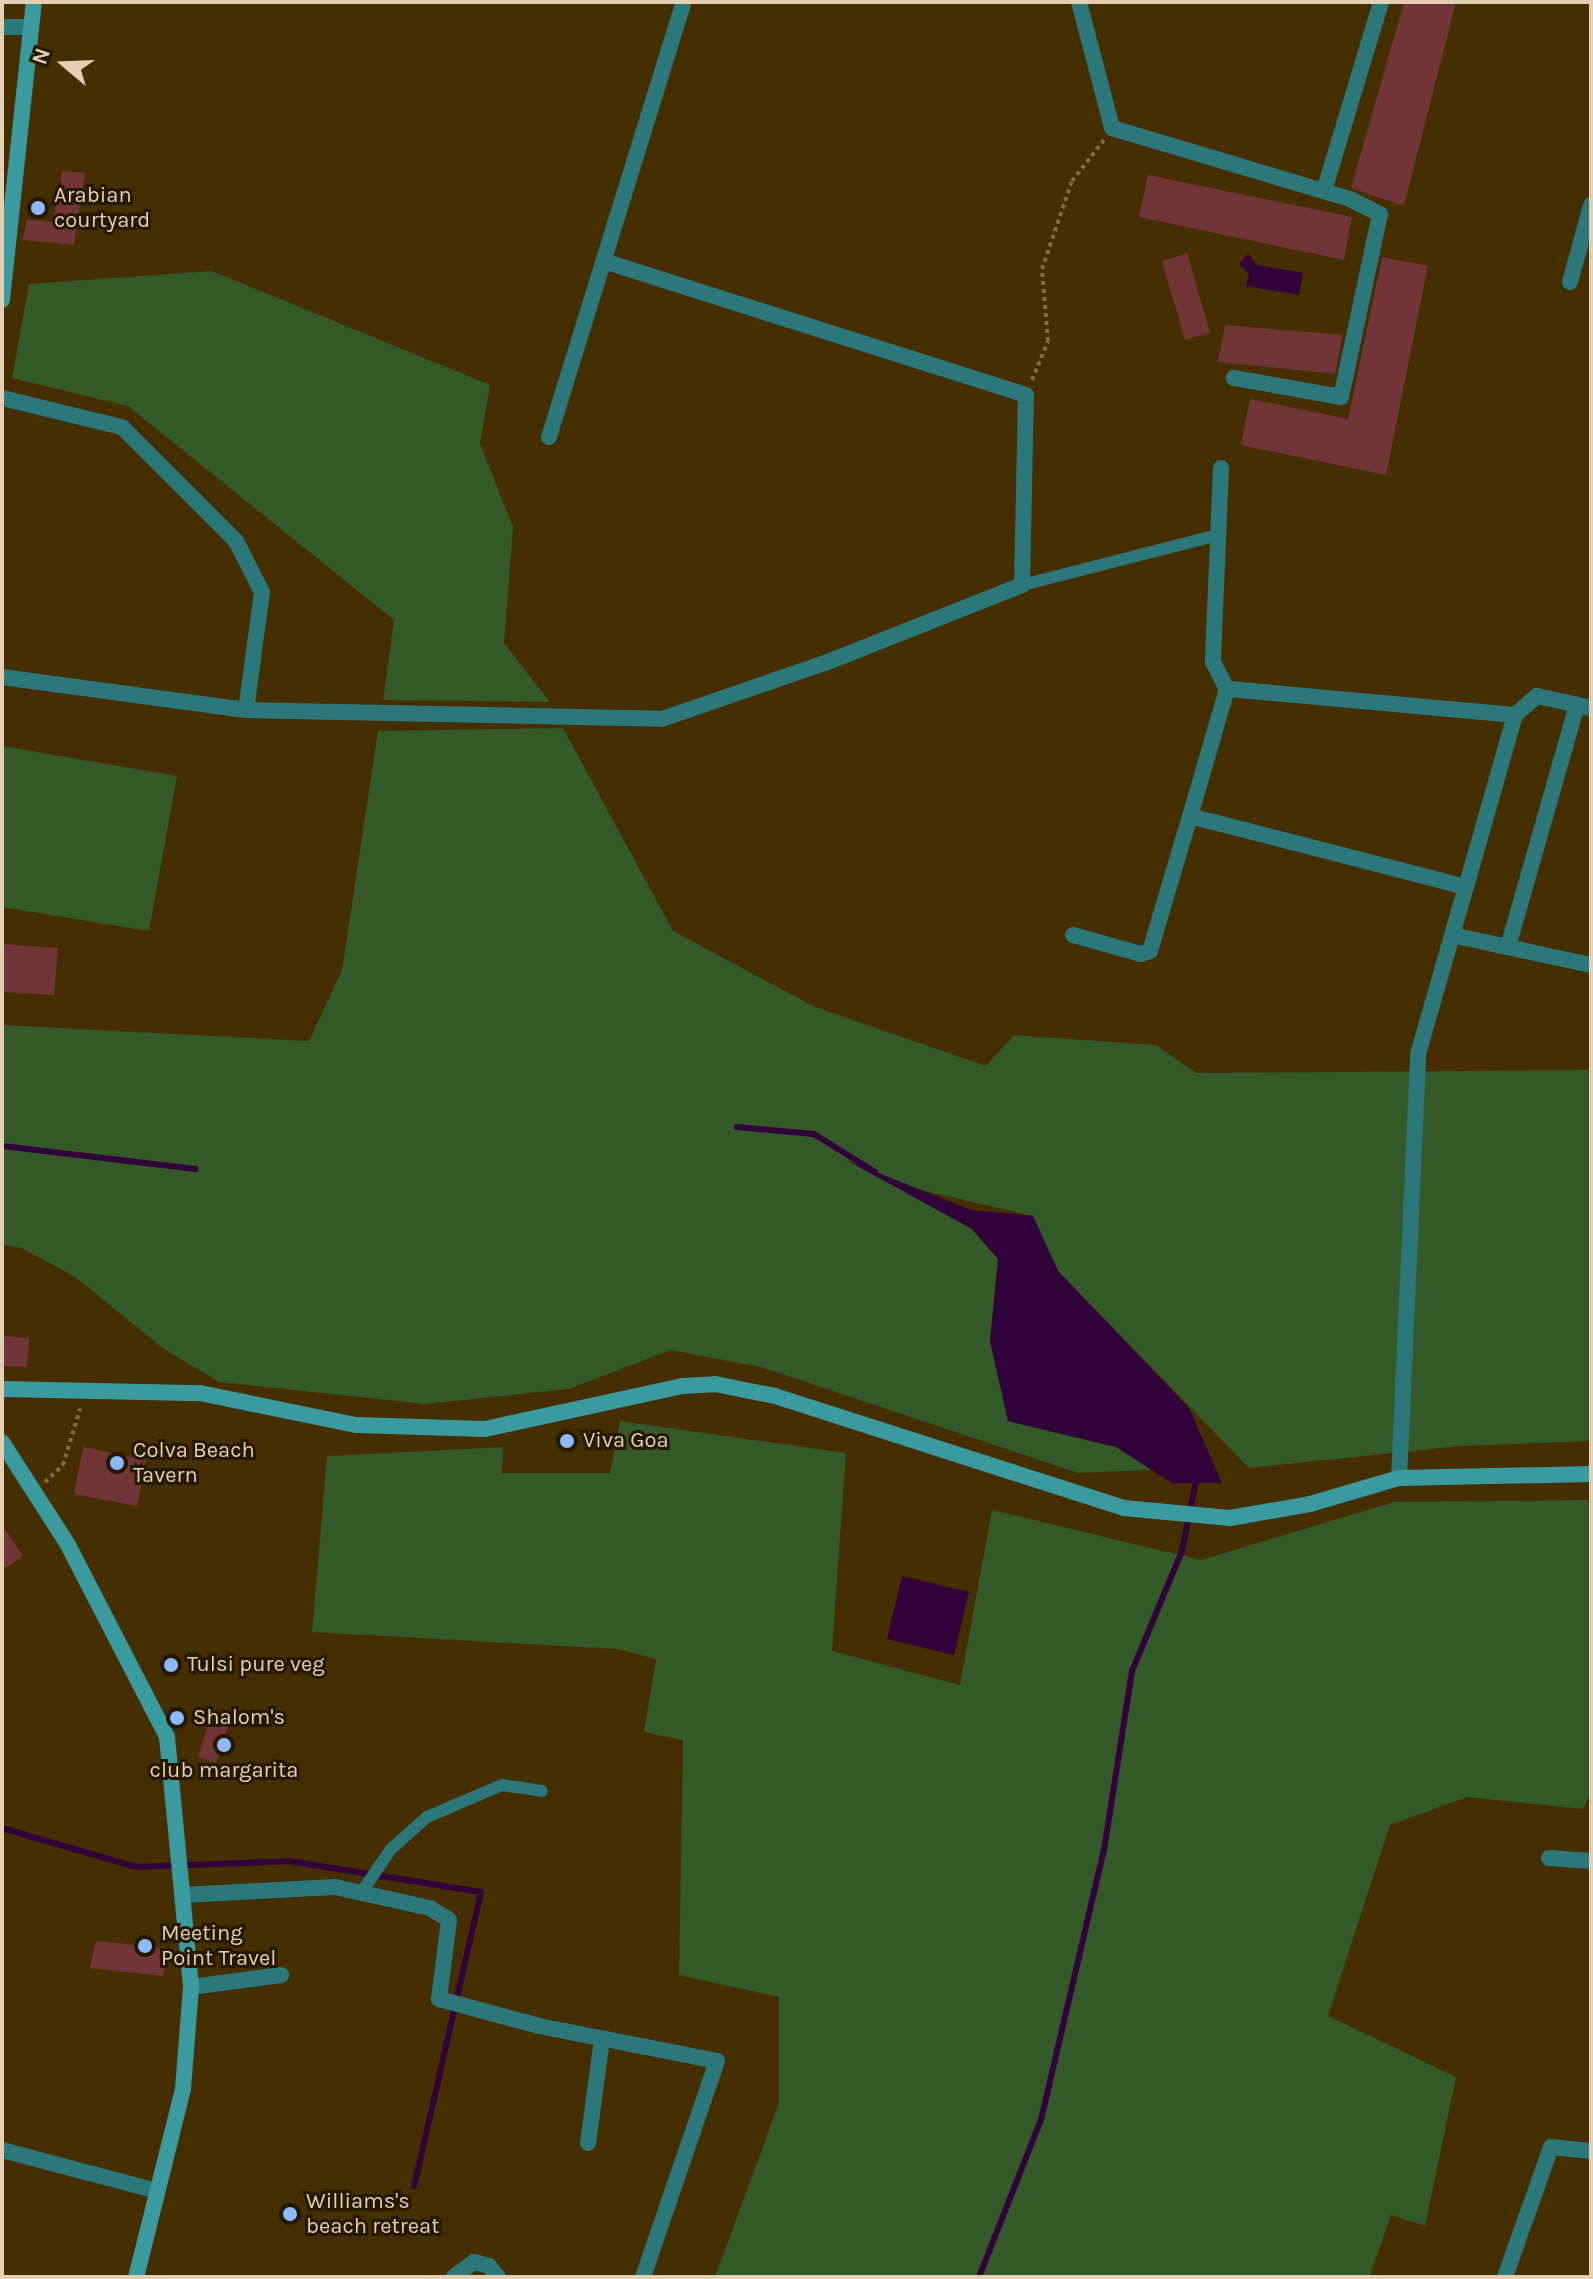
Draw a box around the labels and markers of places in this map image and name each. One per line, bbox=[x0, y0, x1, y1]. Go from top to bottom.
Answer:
place label: Arabian courtyard bbox=[54, 182, 150, 234]
marker: Arabian courtyard bbox=[29, 199, 47, 217]
place label: Viva Goa bbox=[583, 1428, 669, 1454]
marker: Viva Goa bbox=[558, 1432, 576, 1450]
place label: Colva Beach Tavern bbox=[133, 1437, 255, 1488]
marker: Colva Beach Tavern bbox=[108, 1454, 126, 1472]
place label: Tulsi pure veg bbox=[187, 1652, 325, 1678]
marker: Tulsi pure veg bbox=[162, 1656, 180, 1674]
place label: Shalom's bbox=[193, 1705, 285, 1731]
marker: Shalom's bbox=[168, 1709, 186, 1727]
marker: club margarita bbox=[215, 1736, 233, 1754]
place label: club margarita bbox=[150, 1758, 298, 1784]
place label: Meeting Point Travel bbox=[161, 1920, 277, 1972]
marker: Meeting Point Travel bbox=[136, 1937, 154, 1955]
place label: Williams's beach retreat bbox=[306, 2188, 439, 2240]
marker: Williams's beach retreat bbox=[281, 2205, 299, 2223]

